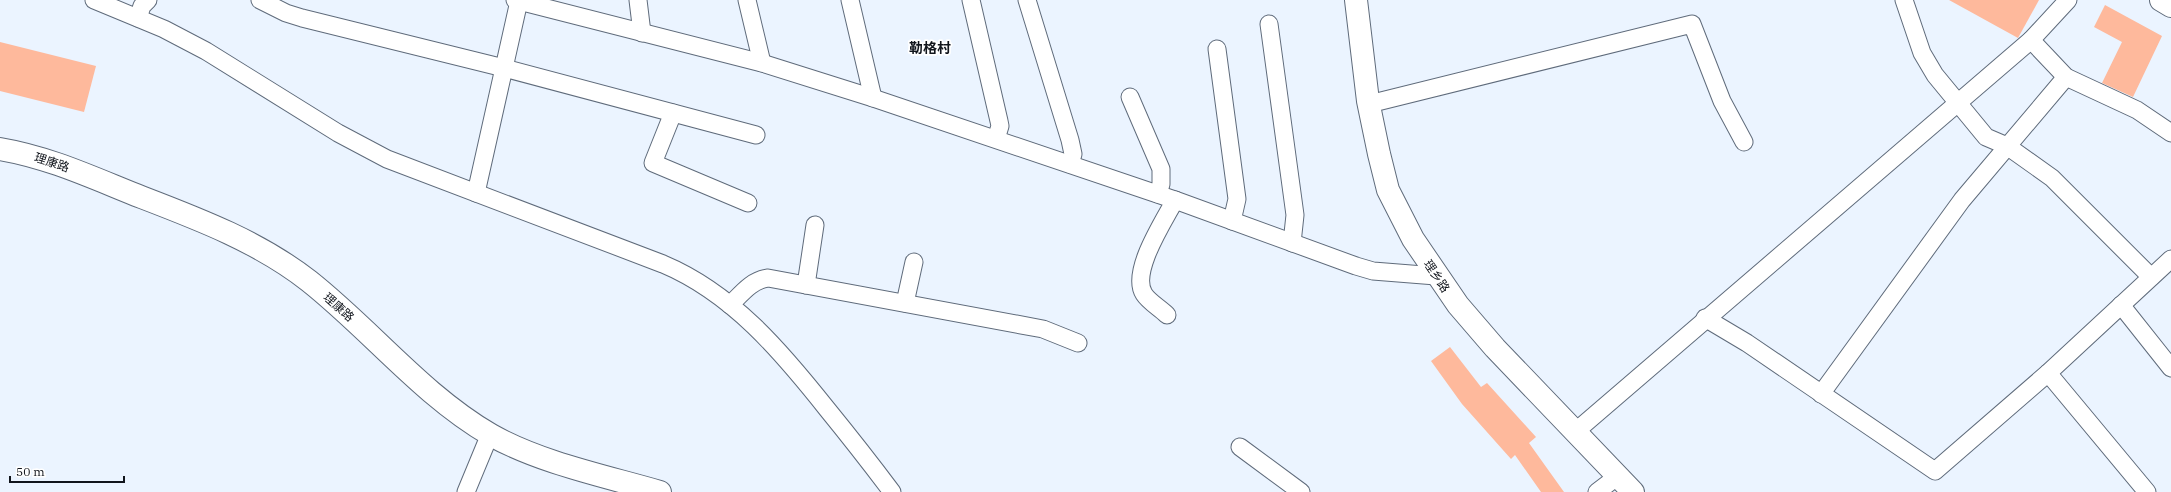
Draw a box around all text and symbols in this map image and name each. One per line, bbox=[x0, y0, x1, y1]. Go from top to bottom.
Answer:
district label: 勒格村 bbox=[909, 39, 951, 57]
street label: 理康路 bbox=[33, 149, 71, 175]
street label: 理乡路 bbox=[1421, 257, 1453, 295]
street label: 理康路 bbox=[321, 289, 357, 325]
scale bar bbox=[10, 458, 124, 484]
text: 50 m bbox=[16, 464, 45, 479]

